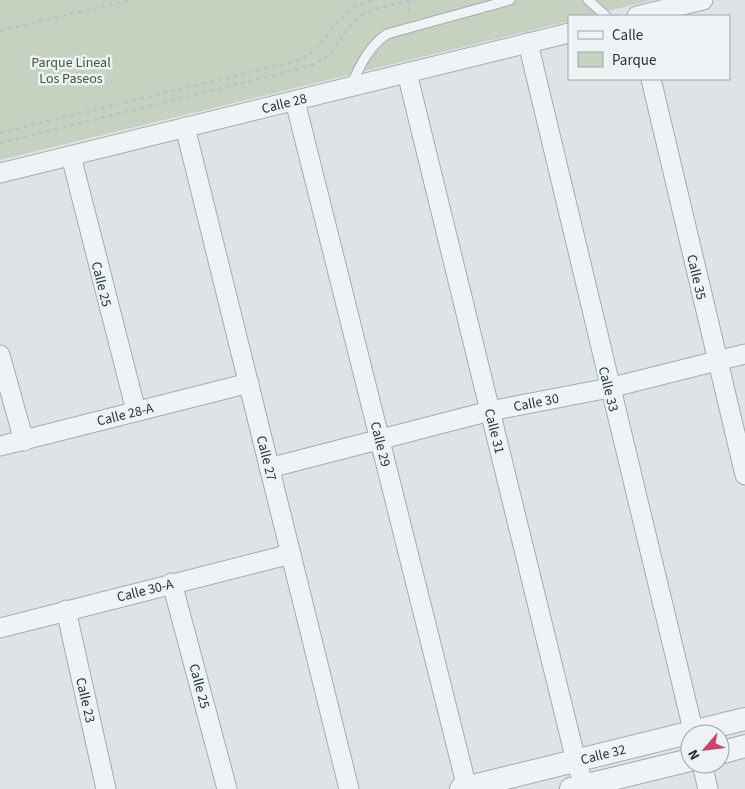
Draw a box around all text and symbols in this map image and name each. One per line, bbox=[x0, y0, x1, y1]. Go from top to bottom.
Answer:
legend bbox=[568, 15, 730, 80]
text: Calle bbox=[612, 25, 643, 46]
text: Parque bbox=[612, 50, 656, 71]
park label: Parque Lineal Los Paseos bbox=[31, 53, 111, 89]
street label: Calle 28 bbox=[260, 89, 309, 119]
street label: Calle 35 bbox=[681, 253, 711, 302]
street label: Calle 25 bbox=[86, 260, 116, 309]
street label: Calle 33 bbox=[593, 365, 623, 414]
street label: Calle 30 bbox=[512, 389, 561, 417]
street label: Calle 28-A bbox=[95, 398, 156, 432]
street label: Calle 31 bbox=[479, 407, 509, 456]
street label: Calle 29 bbox=[365, 420, 395, 469]
street label: Calle 27 bbox=[251, 434, 281, 483]
street label: Calle 30-A bbox=[115, 574, 176, 608]
street label: Calle 25 bbox=[183, 662, 215, 711]
street label: Calle 23 bbox=[70, 676, 100, 725]
north arrow bbox=[680, 724, 730, 774]
street label: Calle 32 bbox=[579, 740, 628, 770]
text: N bbox=[683, 746, 705, 763]

